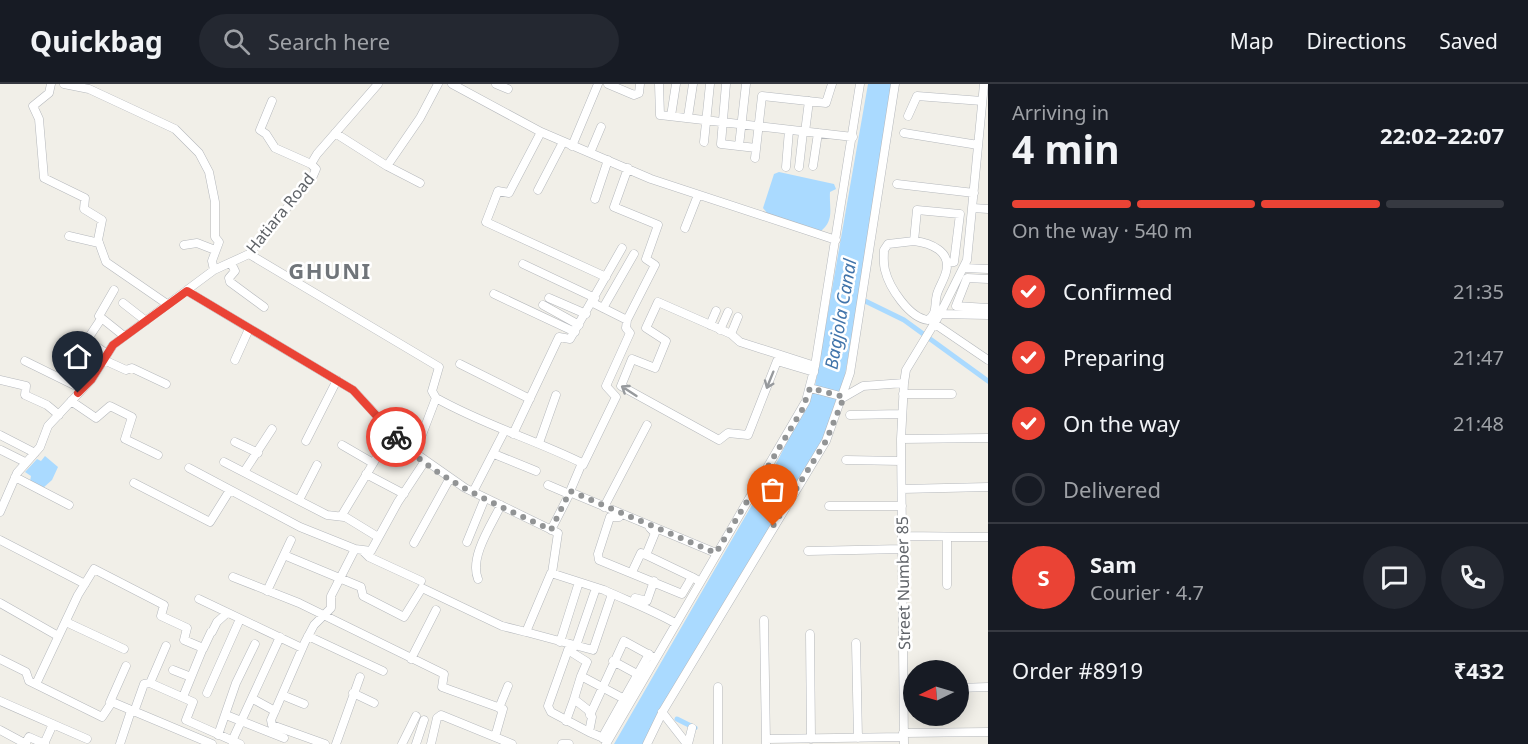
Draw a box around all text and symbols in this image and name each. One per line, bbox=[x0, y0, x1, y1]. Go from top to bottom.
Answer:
search box bbox=[199, 14, 619, 68]
text: Quickbag bbox=[30, 22, 163, 60]
icon: search bbox=[220, 25, 253, 58]
text: Search here bbox=[268, 26, 390, 56]
text: Map bbox=[1230, 27, 1274, 55]
text: Directions bbox=[1307, 27, 1406, 55]
text: Saved bbox=[1439, 27, 1498, 55]
text: Arriving in bbox=[1012, 99, 1109, 126]
text: 22:02–22:07 bbox=[1380, 120, 1504, 150]
text: 4 min bbox=[1012, 122, 1119, 175]
street label: Hatiara Road bbox=[241, 168, 319, 258]
text: On the way · 540 m bbox=[1012, 217, 1192, 244]
district label: GHUNI bbox=[288, 255, 372, 285]
water label: Bagjola Canal bbox=[818, 256, 862, 371]
icon: check bbox=[1012, 275, 1045, 308]
text: Confirmed bbox=[1063, 276, 1173, 306]
text: 21:35 bbox=[1453, 278, 1504, 305]
pin bbox=[52, 331, 103, 393]
icon: home bbox=[61, 340, 94, 373]
icon: check bbox=[1012, 341, 1045, 374]
text: Preparing bbox=[1063, 342, 1165, 372]
text: 21:47 bbox=[1453, 344, 1504, 371]
one-way arrow bbox=[763, 370, 774, 389]
one-way arrow bbox=[621, 384, 638, 397]
courier bbox=[366, 407, 426, 467]
icon: check bbox=[1012, 407, 1045, 440]
text: On the way bbox=[1063, 408, 1180, 438]
text: 21:48 bbox=[1453, 410, 1504, 437]
icon: bike bbox=[380, 421, 413, 454]
pin bbox=[747, 464, 798, 526]
icon: bag bbox=[756, 473, 789, 506]
text: Delivered bbox=[1063, 474, 1161, 504]
street label: Street Number 85 bbox=[891, 516, 915, 650]
button: chat bbox=[1363, 546, 1426, 609]
button: phone bbox=[1441, 546, 1504, 609]
text: Sam bbox=[1090, 549, 1137, 579]
text: S bbox=[1037, 562, 1050, 592]
text: Courier · 4.7 bbox=[1090, 579, 1204, 606]
text: Order #8919 bbox=[1012, 655, 1143, 685]
text: ₹432 bbox=[1454, 655, 1504, 685]
north arrow bbox=[903, 660, 969, 726]
map controls bbox=[903, 660, 969, 726]

